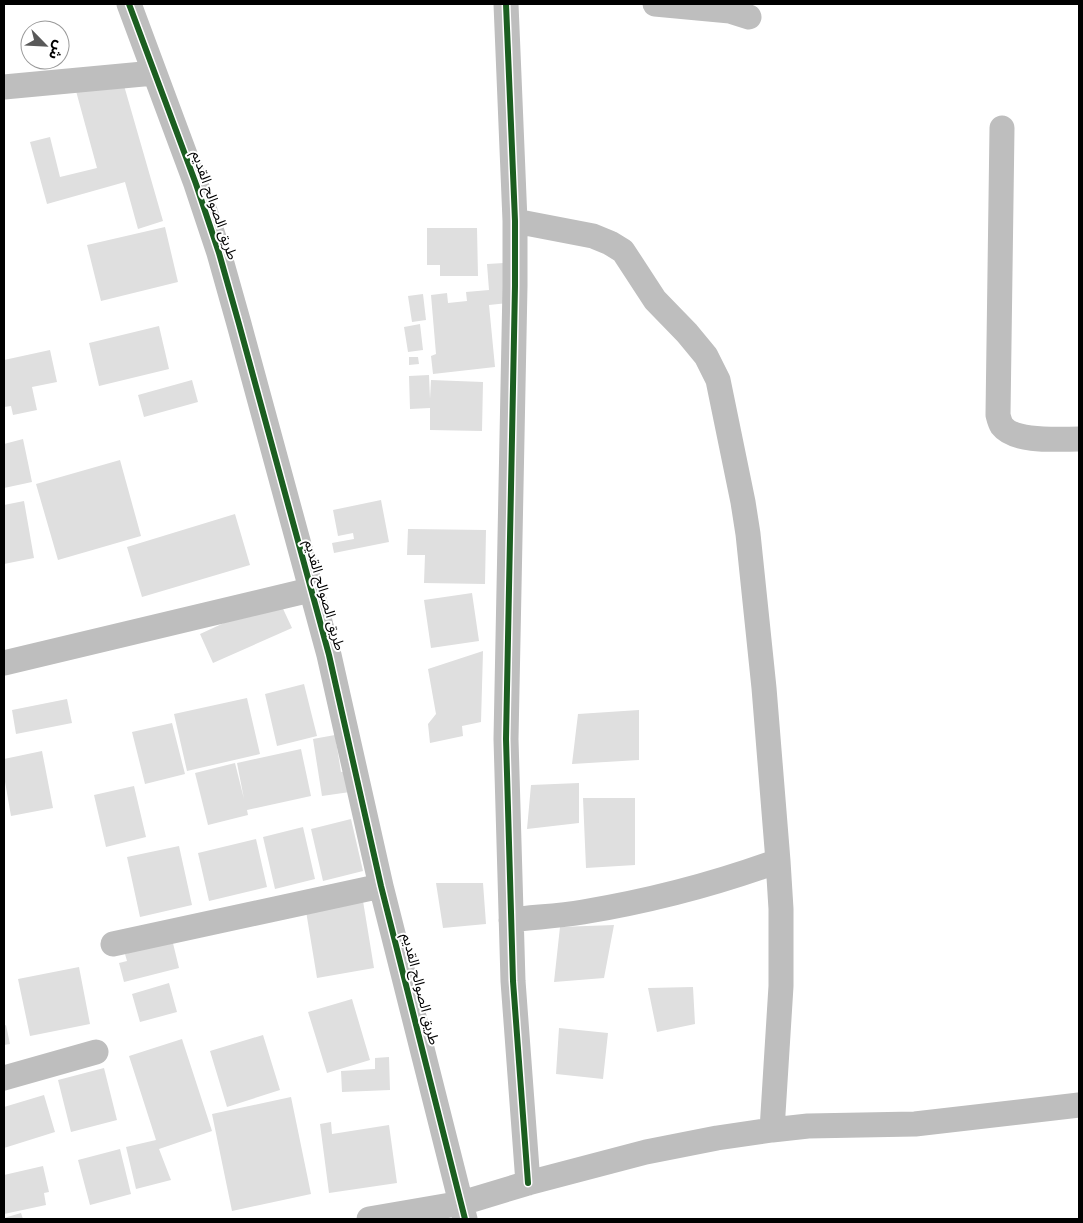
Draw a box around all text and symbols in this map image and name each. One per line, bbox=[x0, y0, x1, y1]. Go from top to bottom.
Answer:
north arrow bbox=[20, 20, 70, 70]
text: ش bbox=[46, 38, 68, 62]
street label: طريق الصوالح القديم bbox=[186, 148, 241, 263]
street label: طريق الصوالح القديم bbox=[299, 538, 348, 653]
street label: طريق الصوالح القديم bbox=[397, 932, 443, 1047]

